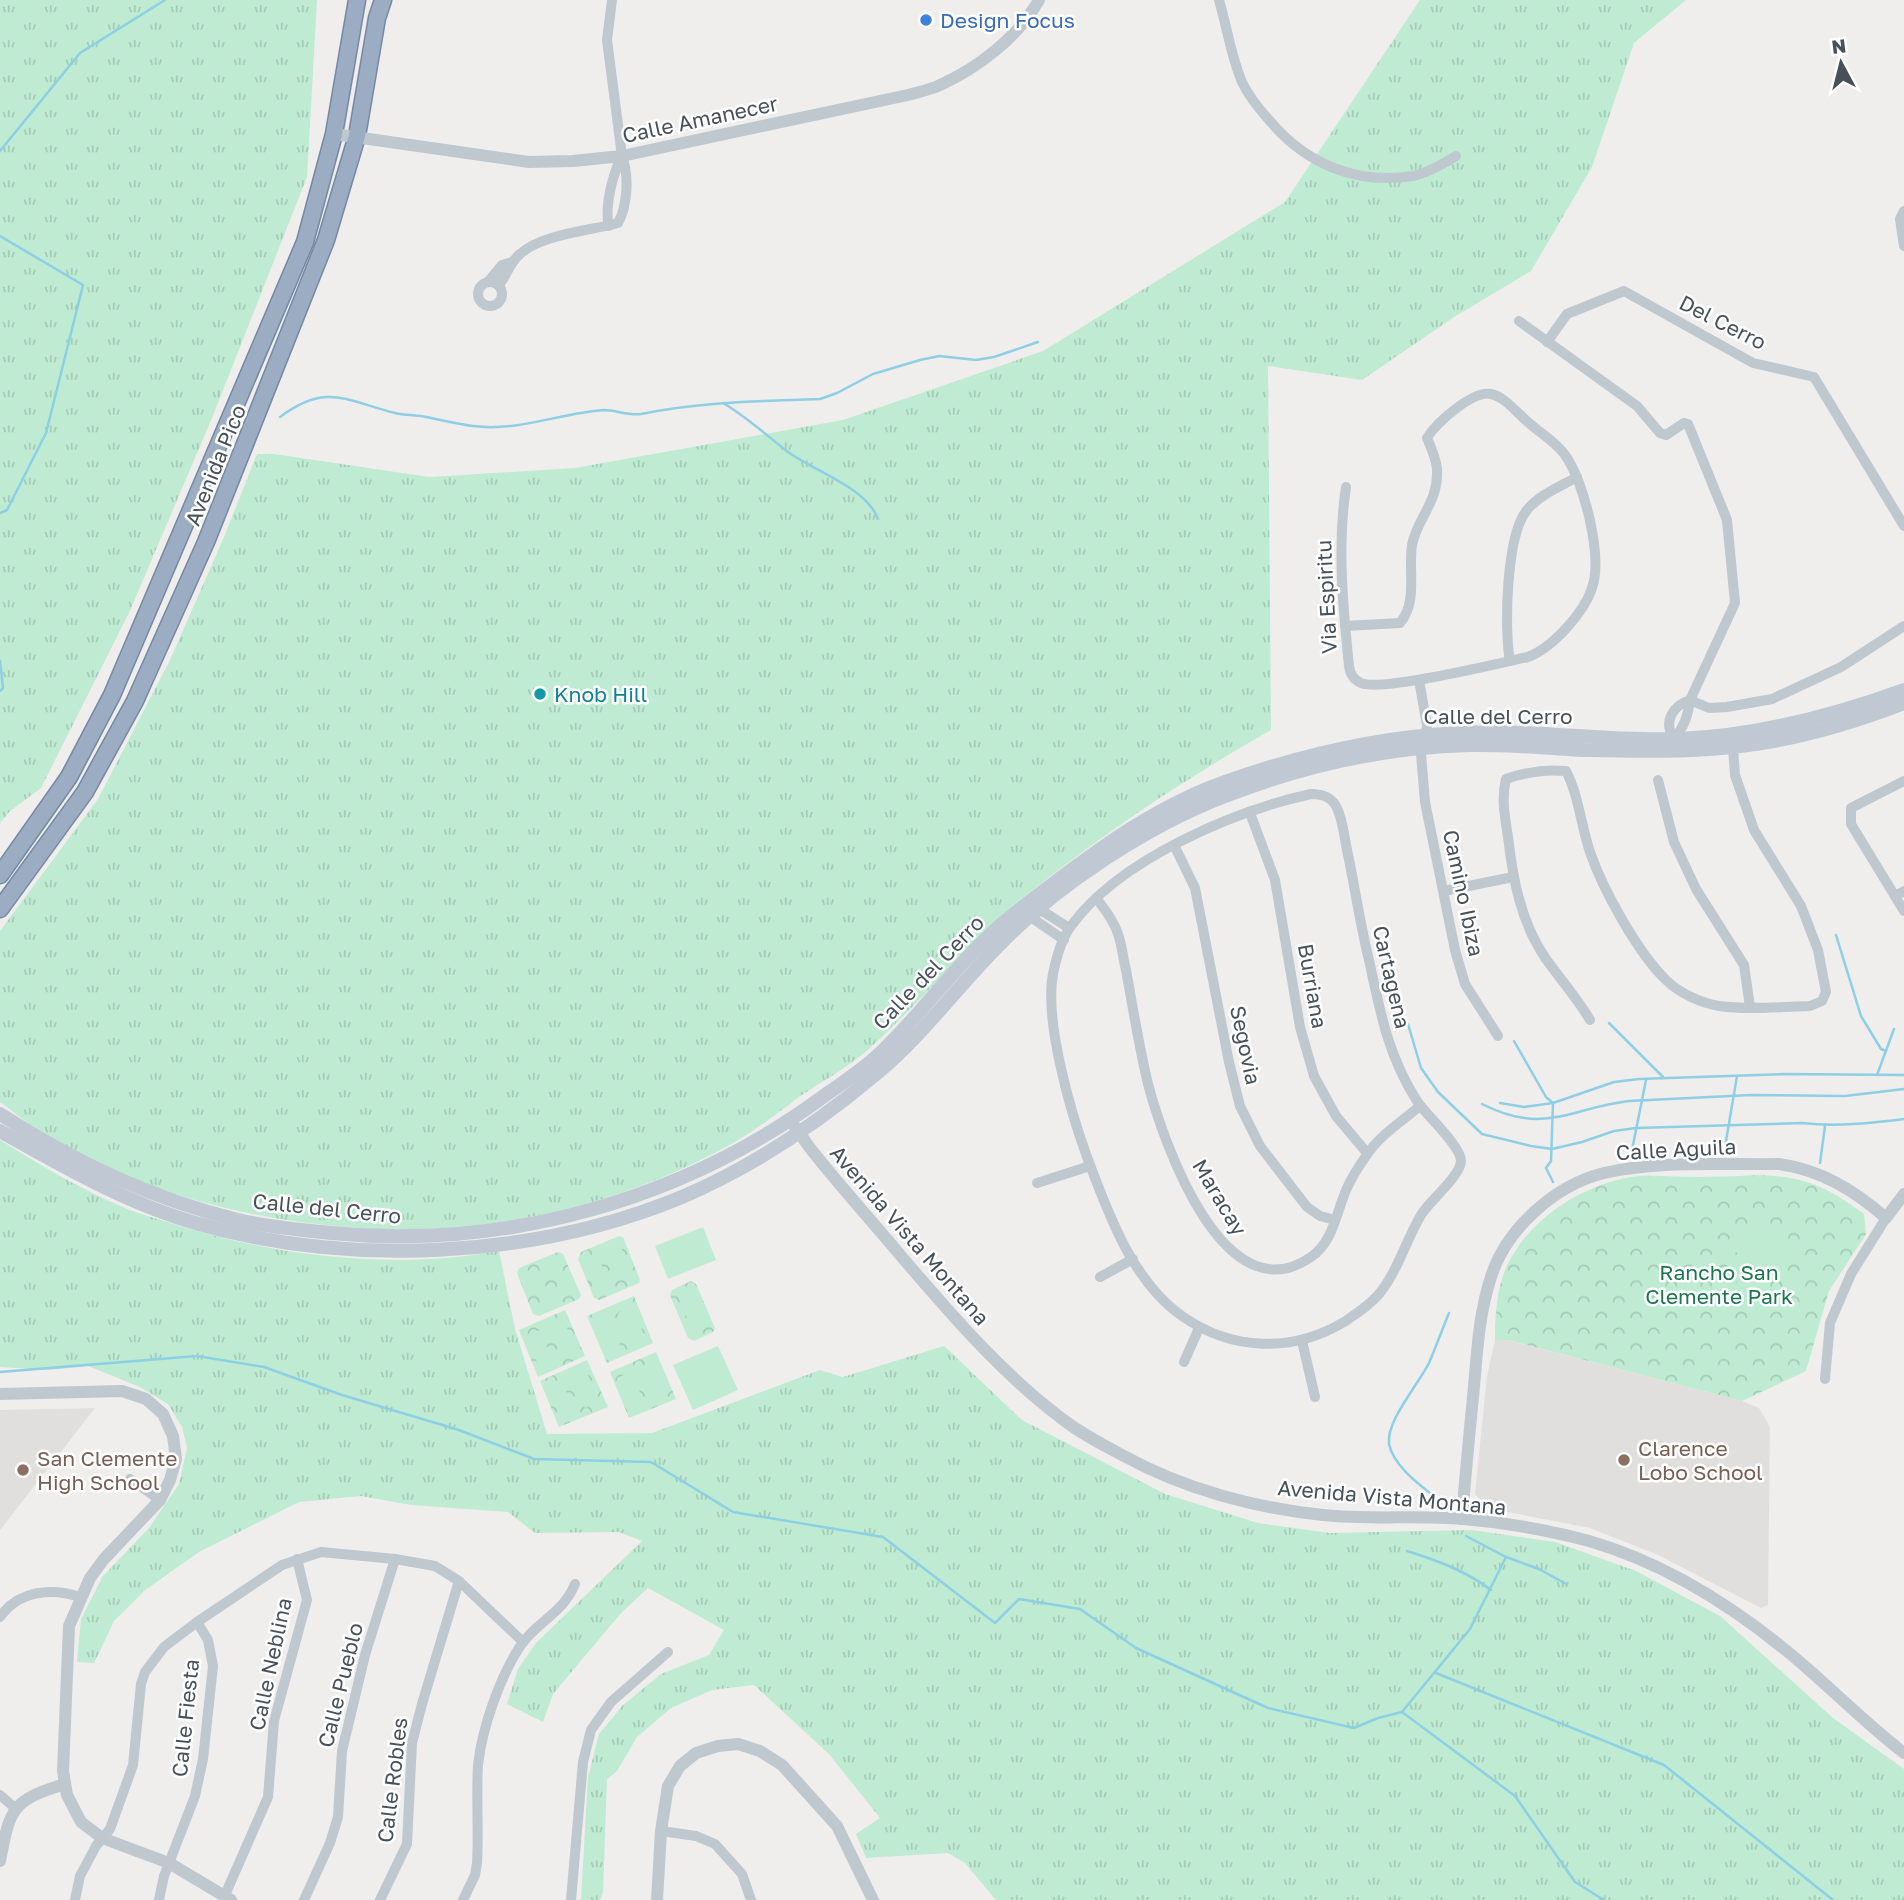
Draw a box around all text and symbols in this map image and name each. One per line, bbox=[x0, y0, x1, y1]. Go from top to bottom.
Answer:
place label: Design Focus bbox=[940, 7, 1075, 33]
marker: Design Focus bbox=[918, 12, 934, 28]
north arrow bbox=[1806, 28, 1876, 98]
text: N bbox=[1830, 33, 1847, 58]
street label: Calle Amanecer bbox=[620, 90, 780, 148]
street label: Del Cerro bbox=[1675, 289, 1771, 355]
street label: Avenida Pico bbox=[179, 401, 251, 529]
street label: Via Espiritu bbox=[1310, 539, 1342, 655]
place label: Knob Hill bbox=[554, 681, 647, 707]
marker: Knob Hill bbox=[532, 686, 548, 702]
street label: Calle del Cerro bbox=[1423, 703, 1573, 729]
street label: Camino Ibiza bbox=[1438, 827, 1490, 959]
street label: Calle del Cerro bbox=[867, 909, 989, 1035]
street label: Cartagena bbox=[1368, 923, 1416, 1031]
street label: Burriana bbox=[1293, 942, 1333, 1030]
street label: Segovia bbox=[1225, 1003, 1267, 1087]
street label: Calle Aguila bbox=[1615, 1133, 1737, 1165]
street label: Avenida Vista Montana bbox=[825, 1140, 995, 1330]
street label: Maracay bbox=[1187, 1154, 1253, 1240]
street label: Calle del Cerro bbox=[251, 1187, 403, 1229]
park label: Rancho San Clemente Park bbox=[1645, 1259, 1793, 1309]
place label: Clarence Lobo School bbox=[1638, 1435, 1763, 1485]
place label: San Clemente High School bbox=[37, 1445, 178, 1495]
marker: Clarence Lobo School bbox=[1616, 1452, 1632, 1468]
marker: San Clemente High School bbox=[15, 1462, 31, 1478]
street label: Avenida Vista Montana bbox=[1276, 1474, 1508, 1520]
street label: Calle Neblina bbox=[243, 1595, 297, 1733]
street label: Calle Pueblo bbox=[312, 1620, 368, 1750]
street label: Calle Fiesta bbox=[166, 1658, 204, 1778]
street label: Calle Robles bbox=[371, 1716, 413, 1844]

